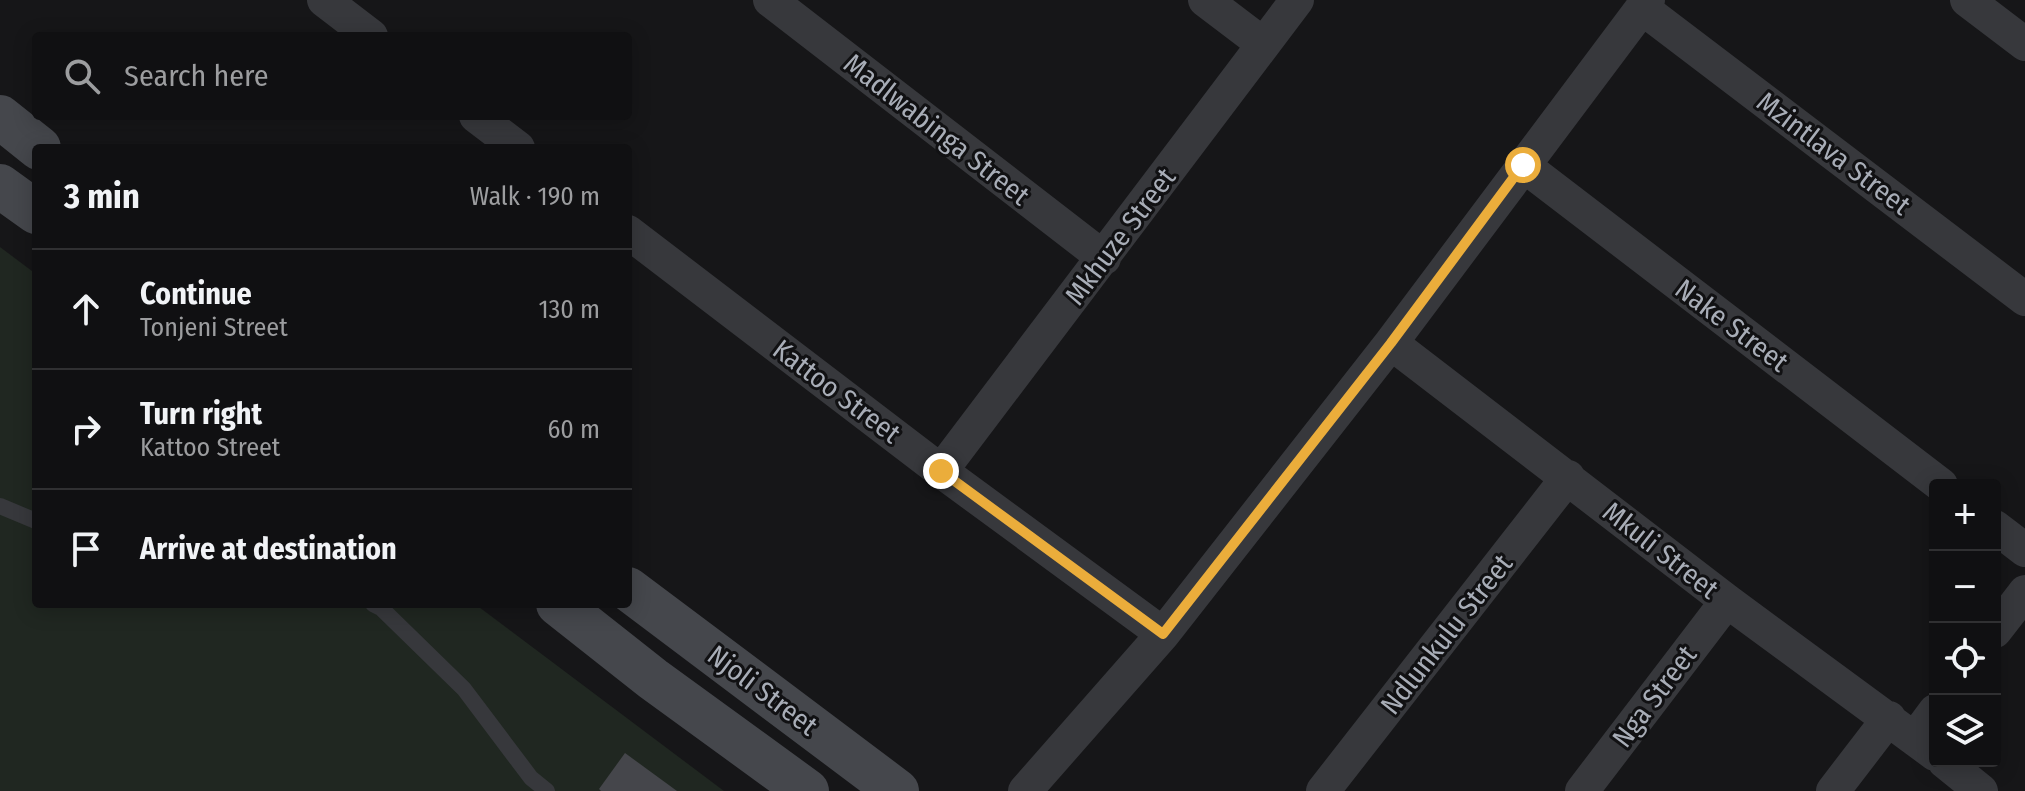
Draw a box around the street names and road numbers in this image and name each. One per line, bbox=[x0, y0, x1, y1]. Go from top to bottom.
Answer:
street label: Madlwabinga Street bbox=[837, 47, 1037, 213]
street label: Mzintlava Street bbox=[1751, 85, 1918, 222]
street label: Mkhuze Street bbox=[1058, 161, 1183, 311]
street label: Nake Street bbox=[1669, 272, 1795, 379]
street label: Kattoo Street bbox=[766, 333, 908, 451]
street label: Mkuli Street bbox=[1596, 495, 1726, 606]
street label: Ndlunkulu Street bbox=[1374, 547, 1520, 721]
street label: Nga Street bbox=[1605, 638, 1704, 754]
street label: Njoli Street bbox=[701, 639, 825, 743]

